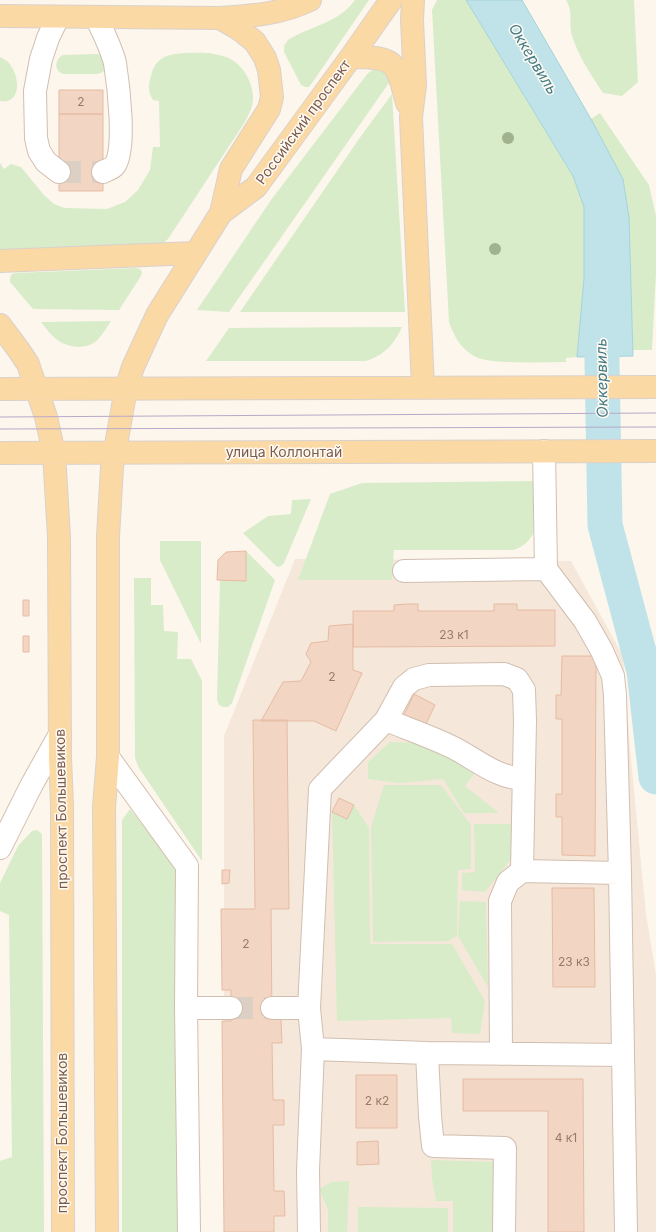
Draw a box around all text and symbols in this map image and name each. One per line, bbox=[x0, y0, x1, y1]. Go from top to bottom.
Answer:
water label: Оккервиль bbox=[505, 20, 562, 98]
street label: Российский проспект bbox=[252, 56, 354, 187]
house number: 2 bbox=[77, 94, 85, 109]
water label: Оккервиль bbox=[591, 338, 612, 418]
street label: улица Коллонтай bbox=[226, 443, 342, 460]
house number: 23 к1 bbox=[439, 627, 469, 642]
house number: 2 bbox=[328, 669, 336, 684]
street label: проспект Большевиков bbox=[51, 729, 70, 889]
house number: 2 bbox=[242, 936, 250, 951]
house number: 23 к3 bbox=[558, 954, 590, 969]
street label: проспект Большевиков bbox=[53, 1053, 70, 1213]
house number: 2 к2 bbox=[365, 1093, 389, 1108]
house number: 4 к1 bbox=[555, 1130, 577, 1145]

